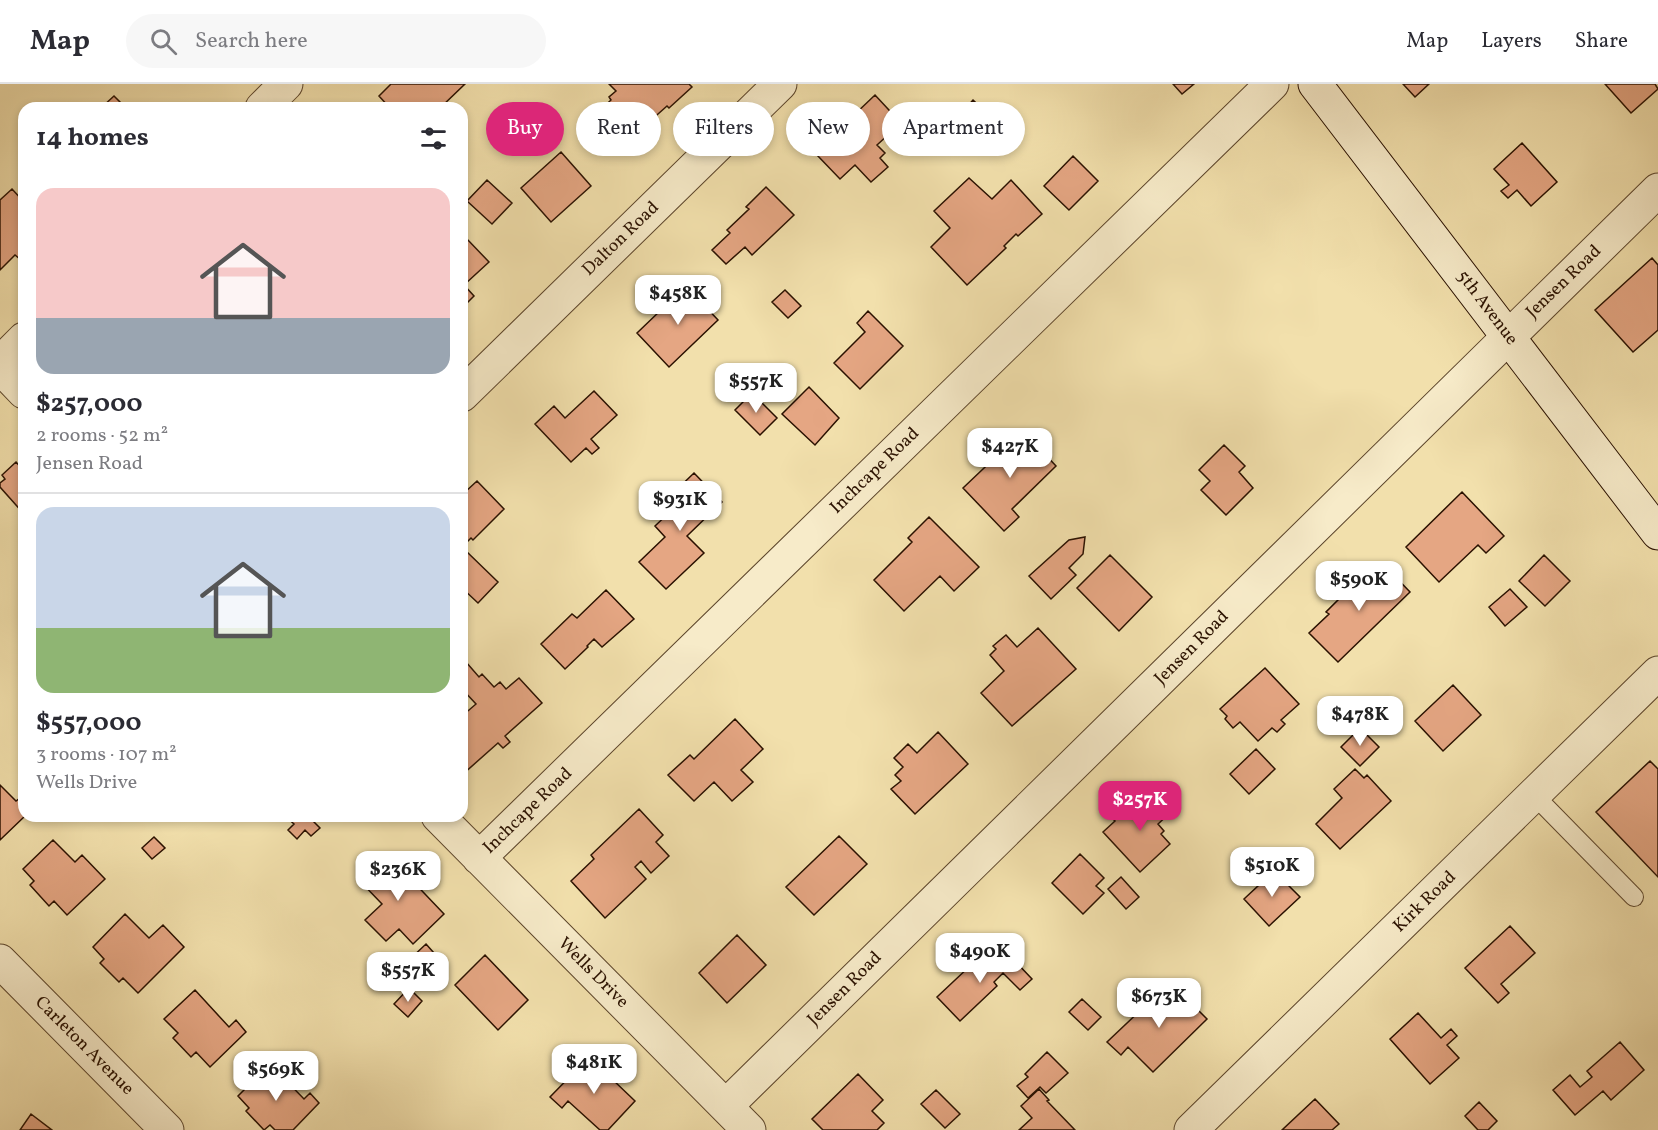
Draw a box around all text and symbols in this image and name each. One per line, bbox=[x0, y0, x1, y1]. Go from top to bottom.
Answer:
search box bbox=[126, 14, 546, 68]
text: Map bbox=[30, 22, 90, 61]
icon: search bbox=[147, 25, 180, 58]
text: Search here bbox=[195, 26, 308, 57]
text: Map bbox=[1406, 27, 1448, 56]
text: Layers bbox=[1481, 27, 1542, 56]
text: Share bbox=[1575, 27, 1628, 56]
chip: Buy bbox=[486, 102, 564, 156]
chip: Rent bbox=[576, 102, 661, 156]
chip: Filters bbox=[673, 102, 774, 156]
chip: New bbox=[786, 102, 870, 156]
chip: Apartment bbox=[882, 102, 1025, 156]
text: 14 homes bbox=[36, 120, 149, 156]
icon: filters bbox=[417, 122, 450, 155]
street label: Dalton Road bbox=[577, 196, 665, 282]
icon: home bbox=[189, 227, 297, 335]
street label: Jensen Road bbox=[1521, 240, 1607, 324]
street label: 5th Avenue bbox=[1450, 265, 1524, 351]
pin: $458K bbox=[636, 275, 720, 326]
text: $458K bbox=[649, 280, 707, 308]
pin: $557K bbox=[714, 363, 798, 414]
text: $557K bbox=[729, 368, 783, 396]
text: $257,000 bbox=[36, 386, 142, 422]
text: 2 rooms · 52 m² bbox=[36, 422, 168, 450]
street label: Inchcape Road bbox=[825, 422, 925, 520]
pin: $427K bbox=[968, 428, 1052, 479]
text: $427K bbox=[981, 433, 1039, 461]
text: Jensen Road bbox=[36, 450, 143, 478]
pin: $931K bbox=[638, 481, 722, 532]
text: $931K bbox=[653, 486, 707, 514]
icon: home bbox=[189, 546, 297, 654]
pin: $590K bbox=[1317, 561, 1401, 612]
text: $590K bbox=[1330, 566, 1388, 594]
street label: Jensen Road bbox=[1149, 605, 1235, 691]
pin: $478K bbox=[1318, 696, 1402, 747]
text: $478K bbox=[1331, 701, 1389, 729]
text: $557,000 bbox=[36, 705, 141, 741]
text: 3 rooms · 107 m² bbox=[36, 741, 177, 769]
street label: Inchcape Road bbox=[478, 762, 578, 860]
text: Wells Drive bbox=[36, 769, 137, 797]
pin: $257K bbox=[1098, 781, 1182, 832]
text: $257K bbox=[1112, 786, 1168, 814]
pin: $510K bbox=[1230, 847, 1314, 898]
pin: $236K bbox=[356, 851, 440, 902]
text: $510K bbox=[1244, 852, 1300, 880]
text: $236K bbox=[370, 856, 426, 884]
street label: Kirk Road bbox=[1388, 865, 1462, 939]
street label: Wells Drive bbox=[552, 932, 634, 1014]
pin: $490K bbox=[938, 933, 1022, 984]
text: $490K bbox=[950, 938, 1010, 966]
street label: Jensen Road bbox=[802, 946, 888, 1032]
pin: $557K bbox=[366, 952, 450, 1003]
text: $557K bbox=[381, 957, 435, 985]
pin: $673K bbox=[1117, 978, 1201, 1029]
text: $673K bbox=[1131, 983, 1187, 1011]
street label: Carleton Avenue bbox=[29, 991, 139, 1101]
pin: $481K bbox=[552, 1044, 636, 1095]
text: $481K bbox=[566, 1049, 622, 1077]
pin: $569K bbox=[234, 1051, 318, 1102]
text: $569K bbox=[247, 1056, 305, 1084]

